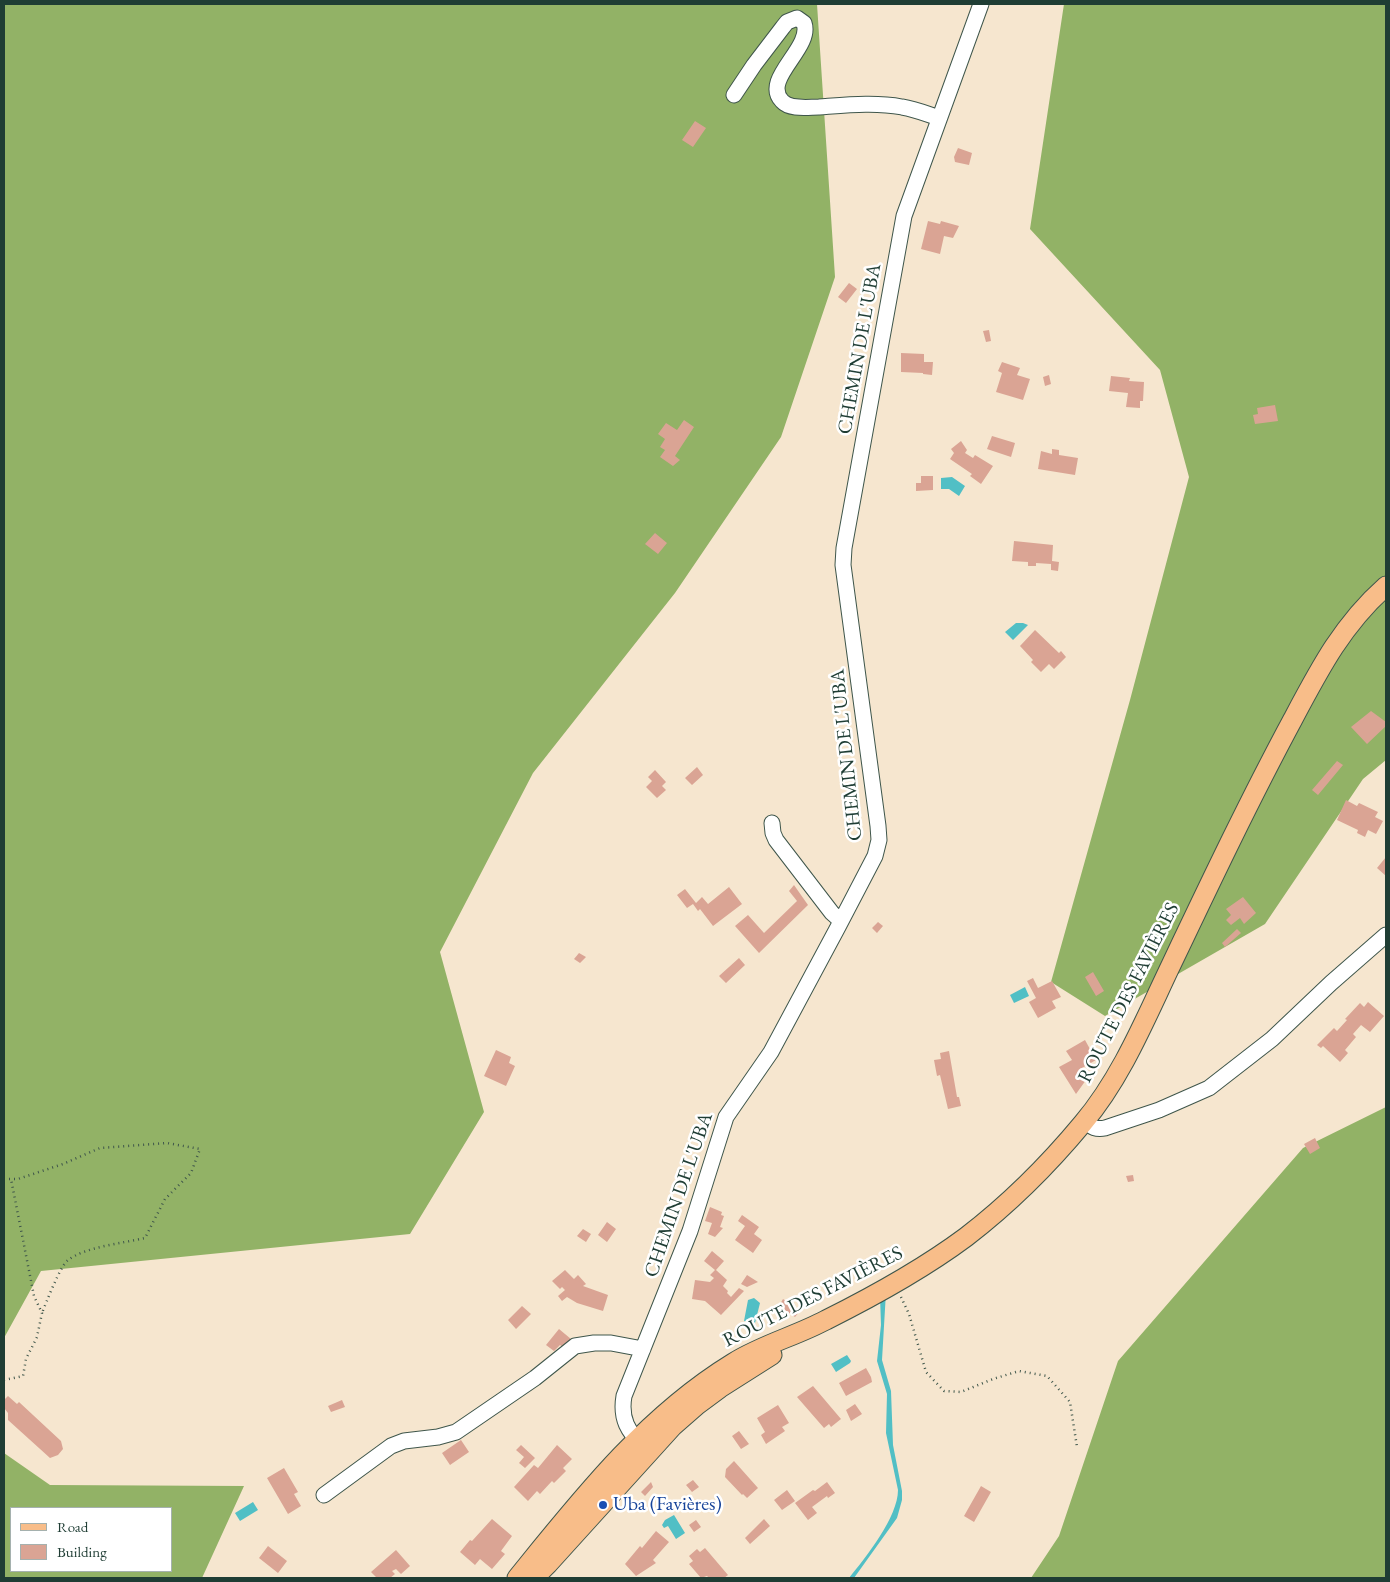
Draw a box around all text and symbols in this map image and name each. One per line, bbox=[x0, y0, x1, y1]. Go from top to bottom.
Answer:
street label: CHEMIN DE L'UBA bbox=[833, 262, 887, 436]
street label: CHEMIN DE L'UBA bbox=[826, 668, 868, 842]
street label: ROUTE DES FAVIÈRES bbox=[1073, 899, 1185, 1087]
street label: CHEMIN DE L'UBA bbox=[640, 1109, 718, 1281]
street label: ROUTE DES FAVIÈRES bbox=[719, 1241, 907, 1353]
place label: Uba (Favières) bbox=[613, 1493, 722, 1517]
marker: Uba (Favières) bbox=[597, 1499, 609, 1511]
legend bbox=[10, 1507, 172, 1572]
text: Road bbox=[57, 1517, 88, 1536]
text: Building bbox=[57, 1542, 107, 1561]

